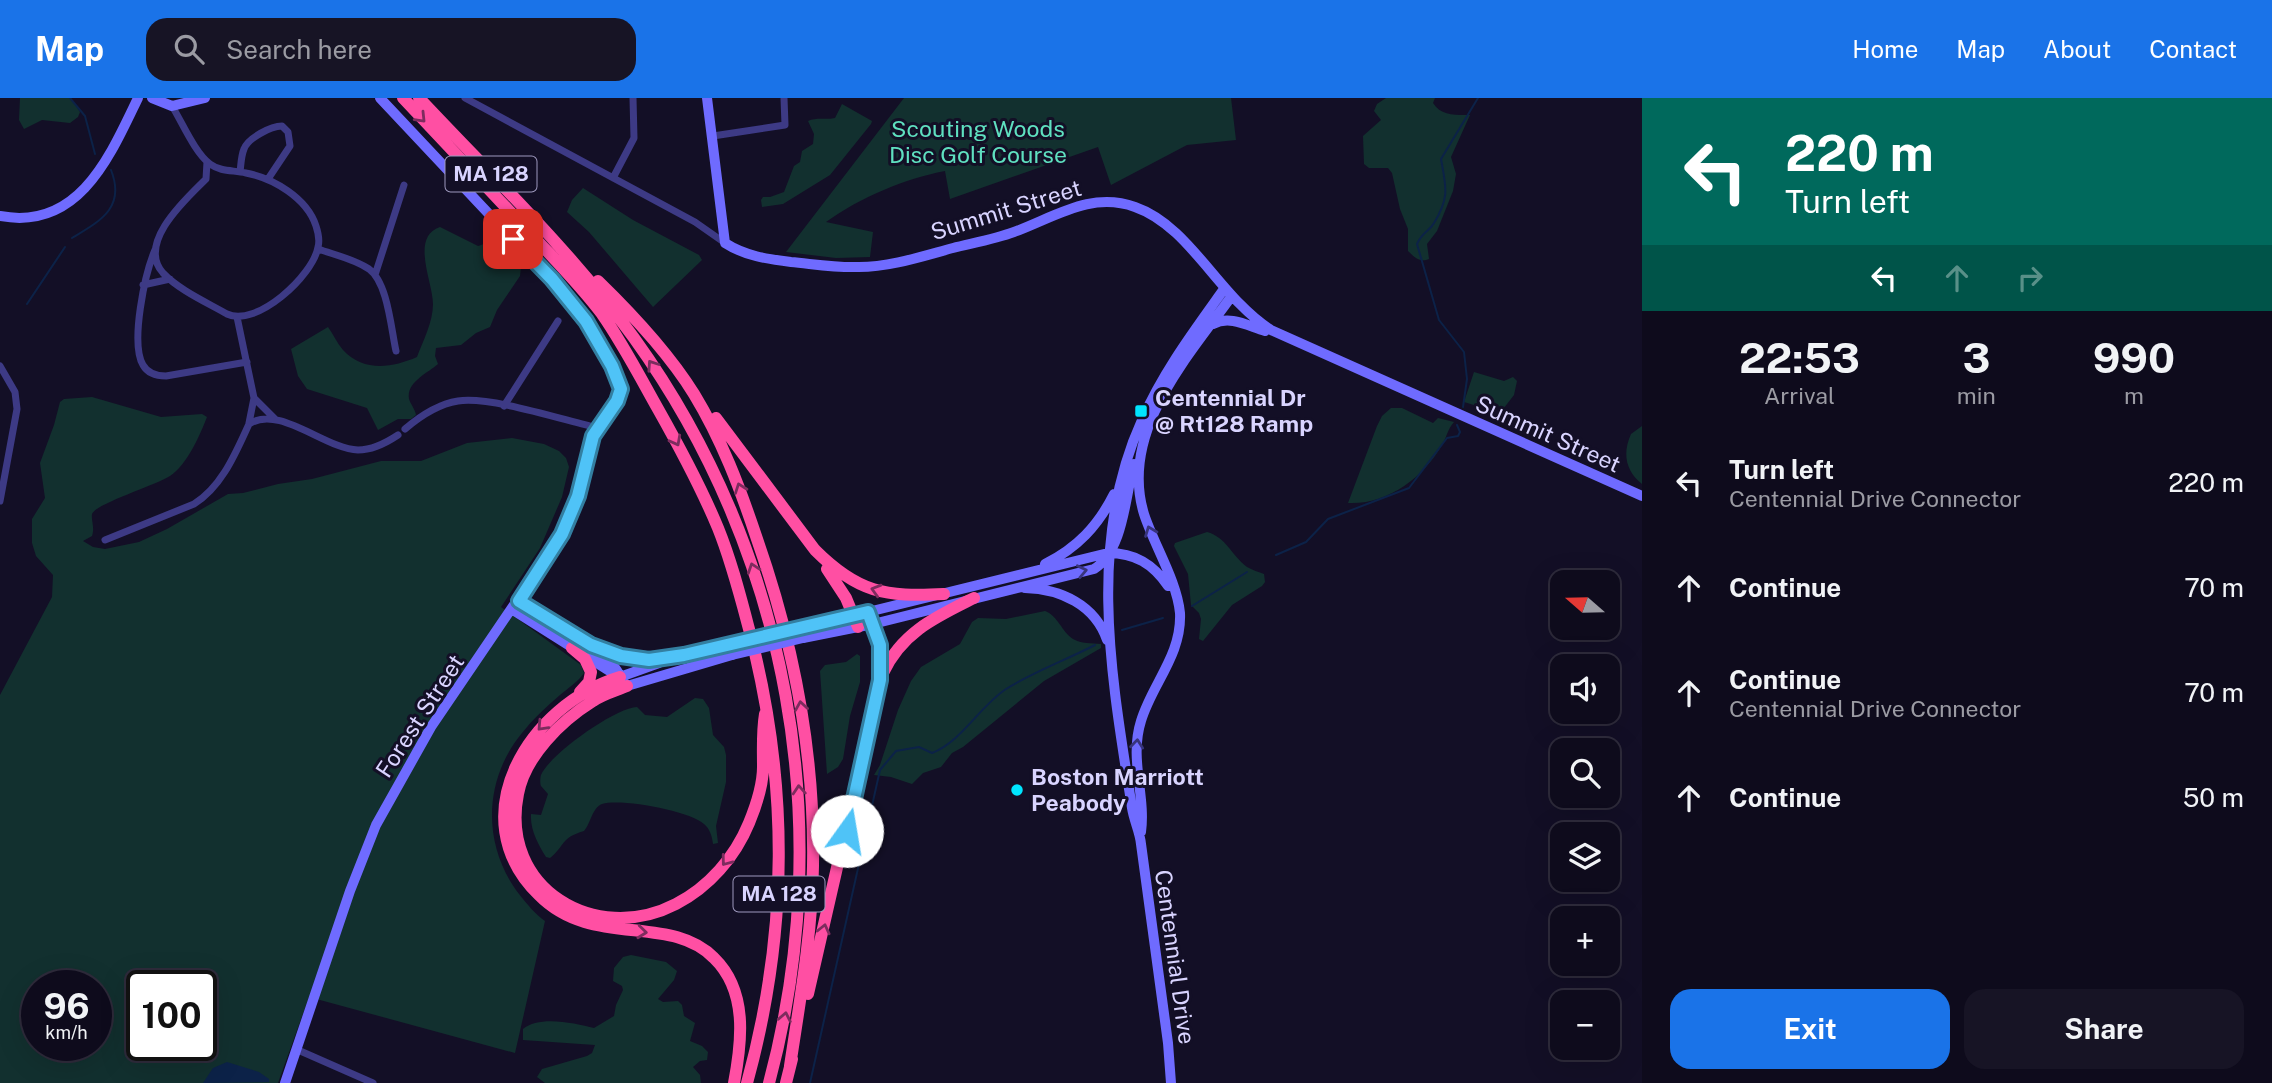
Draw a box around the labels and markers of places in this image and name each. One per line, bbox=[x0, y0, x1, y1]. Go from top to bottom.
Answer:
pin bbox=[483, 209, 543, 269]
place label: Centennial Dr @ Rt128 Ramp bbox=[1155, 384, 1313, 437]
marker: Centennial Dr @ Rt128 Ramp bbox=[1133, 403, 1149, 419]
place label: Boston Marriott Peabody bbox=[1031, 763, 1204, 816]
marker: Boston Marriott Peabody bbox=[1009, 782, 1025, 798]

